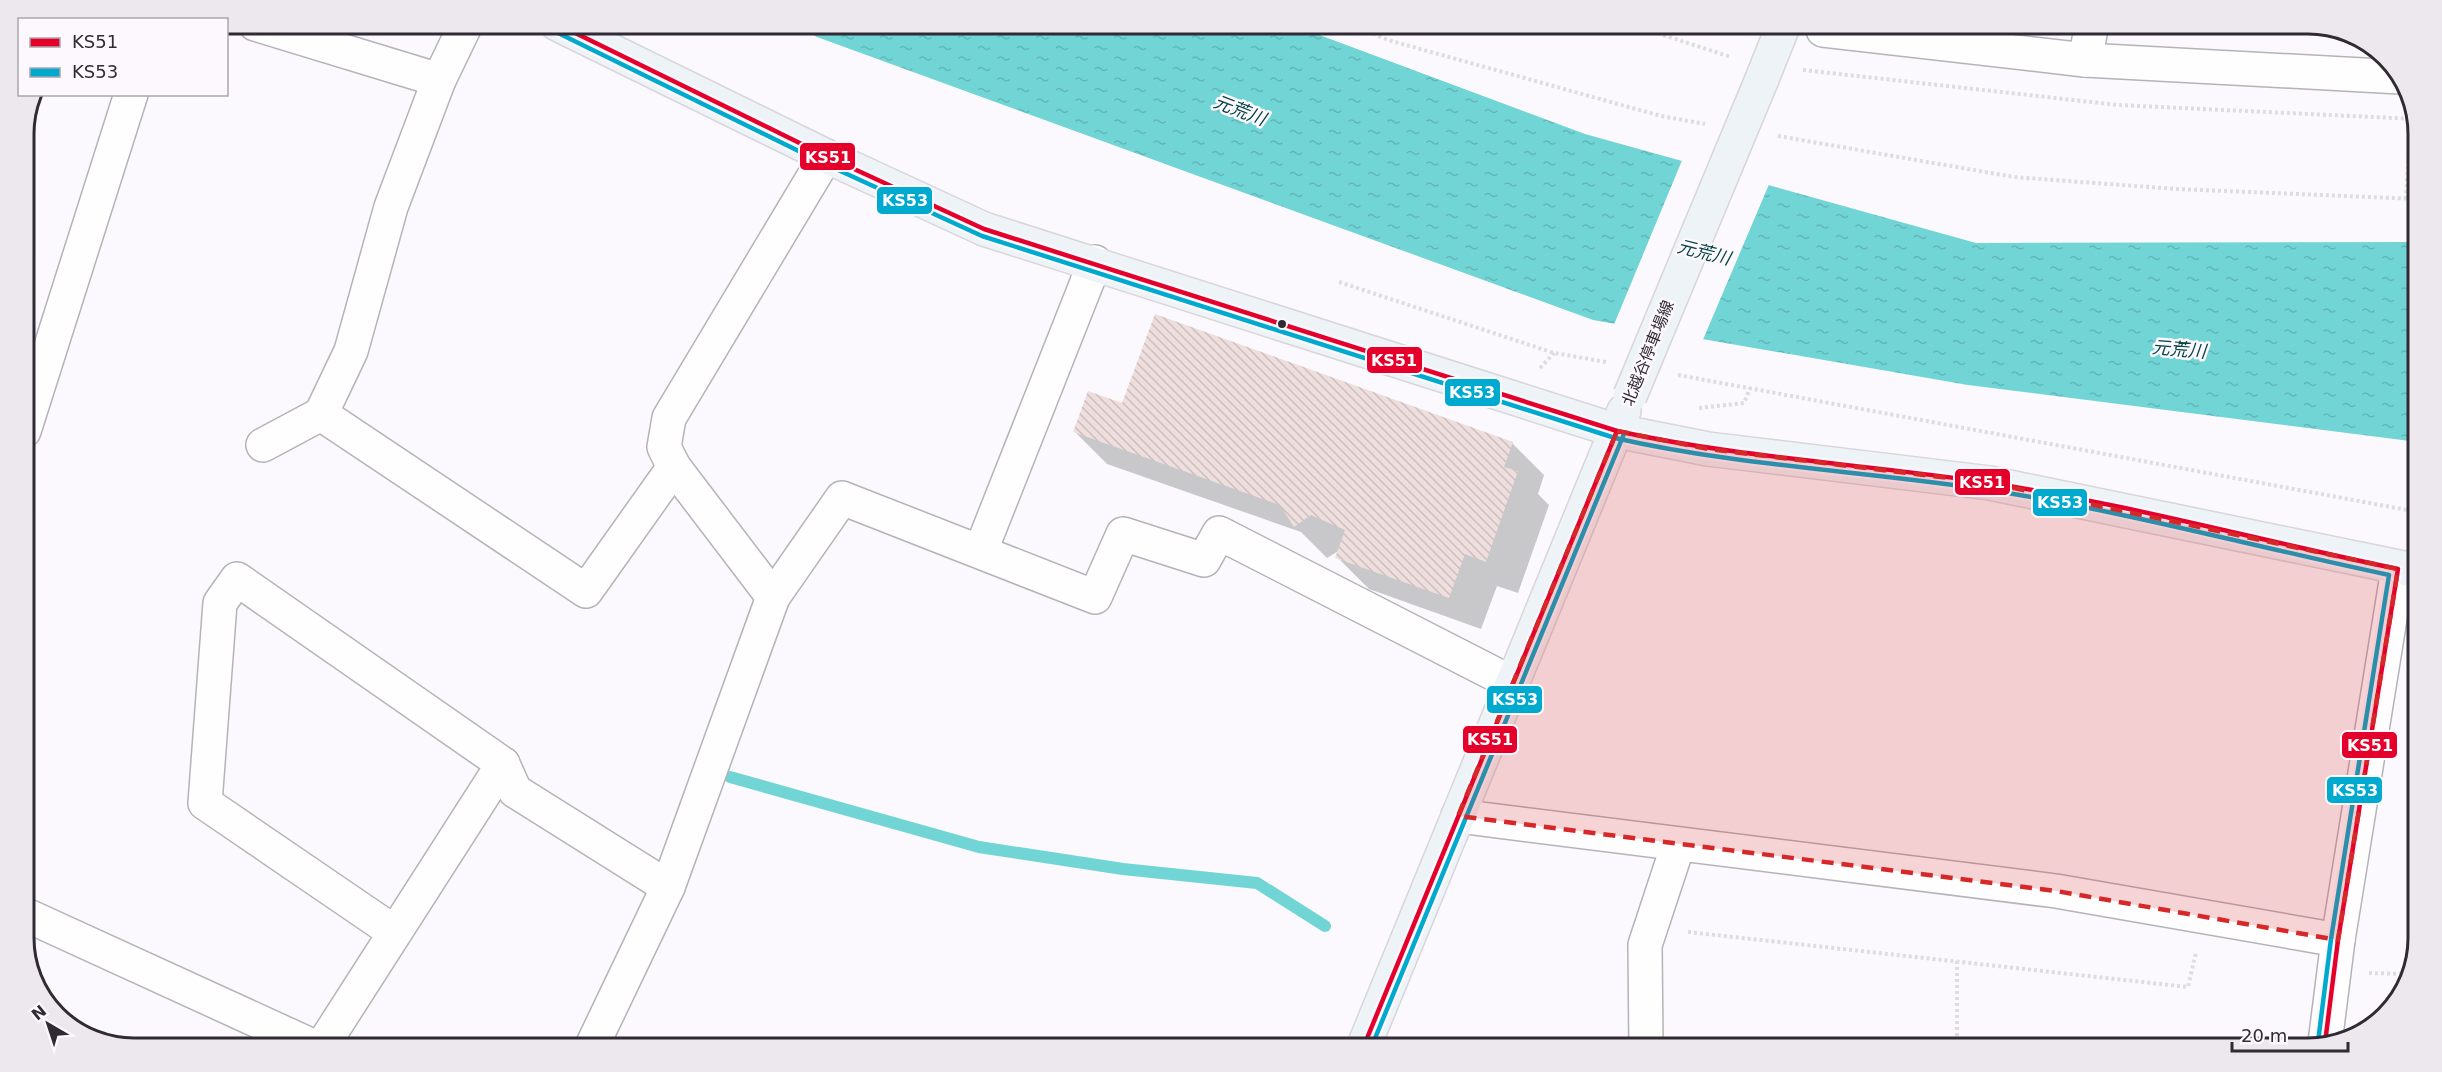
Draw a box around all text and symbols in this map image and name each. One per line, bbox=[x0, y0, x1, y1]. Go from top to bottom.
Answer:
legend bbox=[18, 18, 228, 96]
text: KS51 bbox=[72, 31, 118, 52]
text: KS53 bbox=[72, 61, 118, 82]
water label: 元荒川 bbox=[1211, 91, 1271, 130]
line badge: KS51 bbox=[799, 142, 856, 171]
text: KS51 bbox=[805, 148, 851, 167]
line badge: KS53 bbox=[876, 186, 933, 215]
text: KS53 bbox=[882, 191, 928, 210]
water label: 元荒川 bbox=[1675, 235, 1735, 269]
street label: 北越谷停車場線 bbox=[1618, 298, 1678, 408]
unlabelled marker bbox=[1276, 318, 1288, 330]
water label: 元荒川 bbox=[2151, 336, 2209, 362]
line badge: KS51 bbox=[1366, 346, 1423, 374]
text: KS51 bbox=[1371, 351, 1417, 370]
line badge: KS53 bbox=[1444, 378, 1501, 407]
text: KS53 bbox=[1449, 383, 1495, 402]
line badge: KS51 bbox=[1954, 468, 2011, 496]
text: KS51 bbox=[1959, 473, 2005, 492]
line badge: KS53 bbox=[2032, 488, 2088, 517]
text: KS53 bbox=[2037, 493, 2083, 512]
line badge: KS53 bbox=[1486, 685, 1543, 714]
text: KS53 bbox=[1492, 690, 1538, 709]
line badge: KS51 bbox=[1462, 725, 1518, 754]
text: KS51 bbox=[1467, 730, 1513, 749]
line badge: KS51 bbox=[2341, 731, 2398, 759]
text: KS51 bbox=[2347, 736, 2393, 755]
line badge: KS53 bbox=[2326, 776, 2383, 804]
text: KS53 bbox=[2332, 781, 2378, 800]
north arrow bbox=[18, 994, 78, 1054]
text: N bbox=[28, 1001, 50, 1024]
scale bar bbox=[2232, 1015, 2348, 1053]
text: 20 m bbox=[2241, 1025, 2287, 1046]

